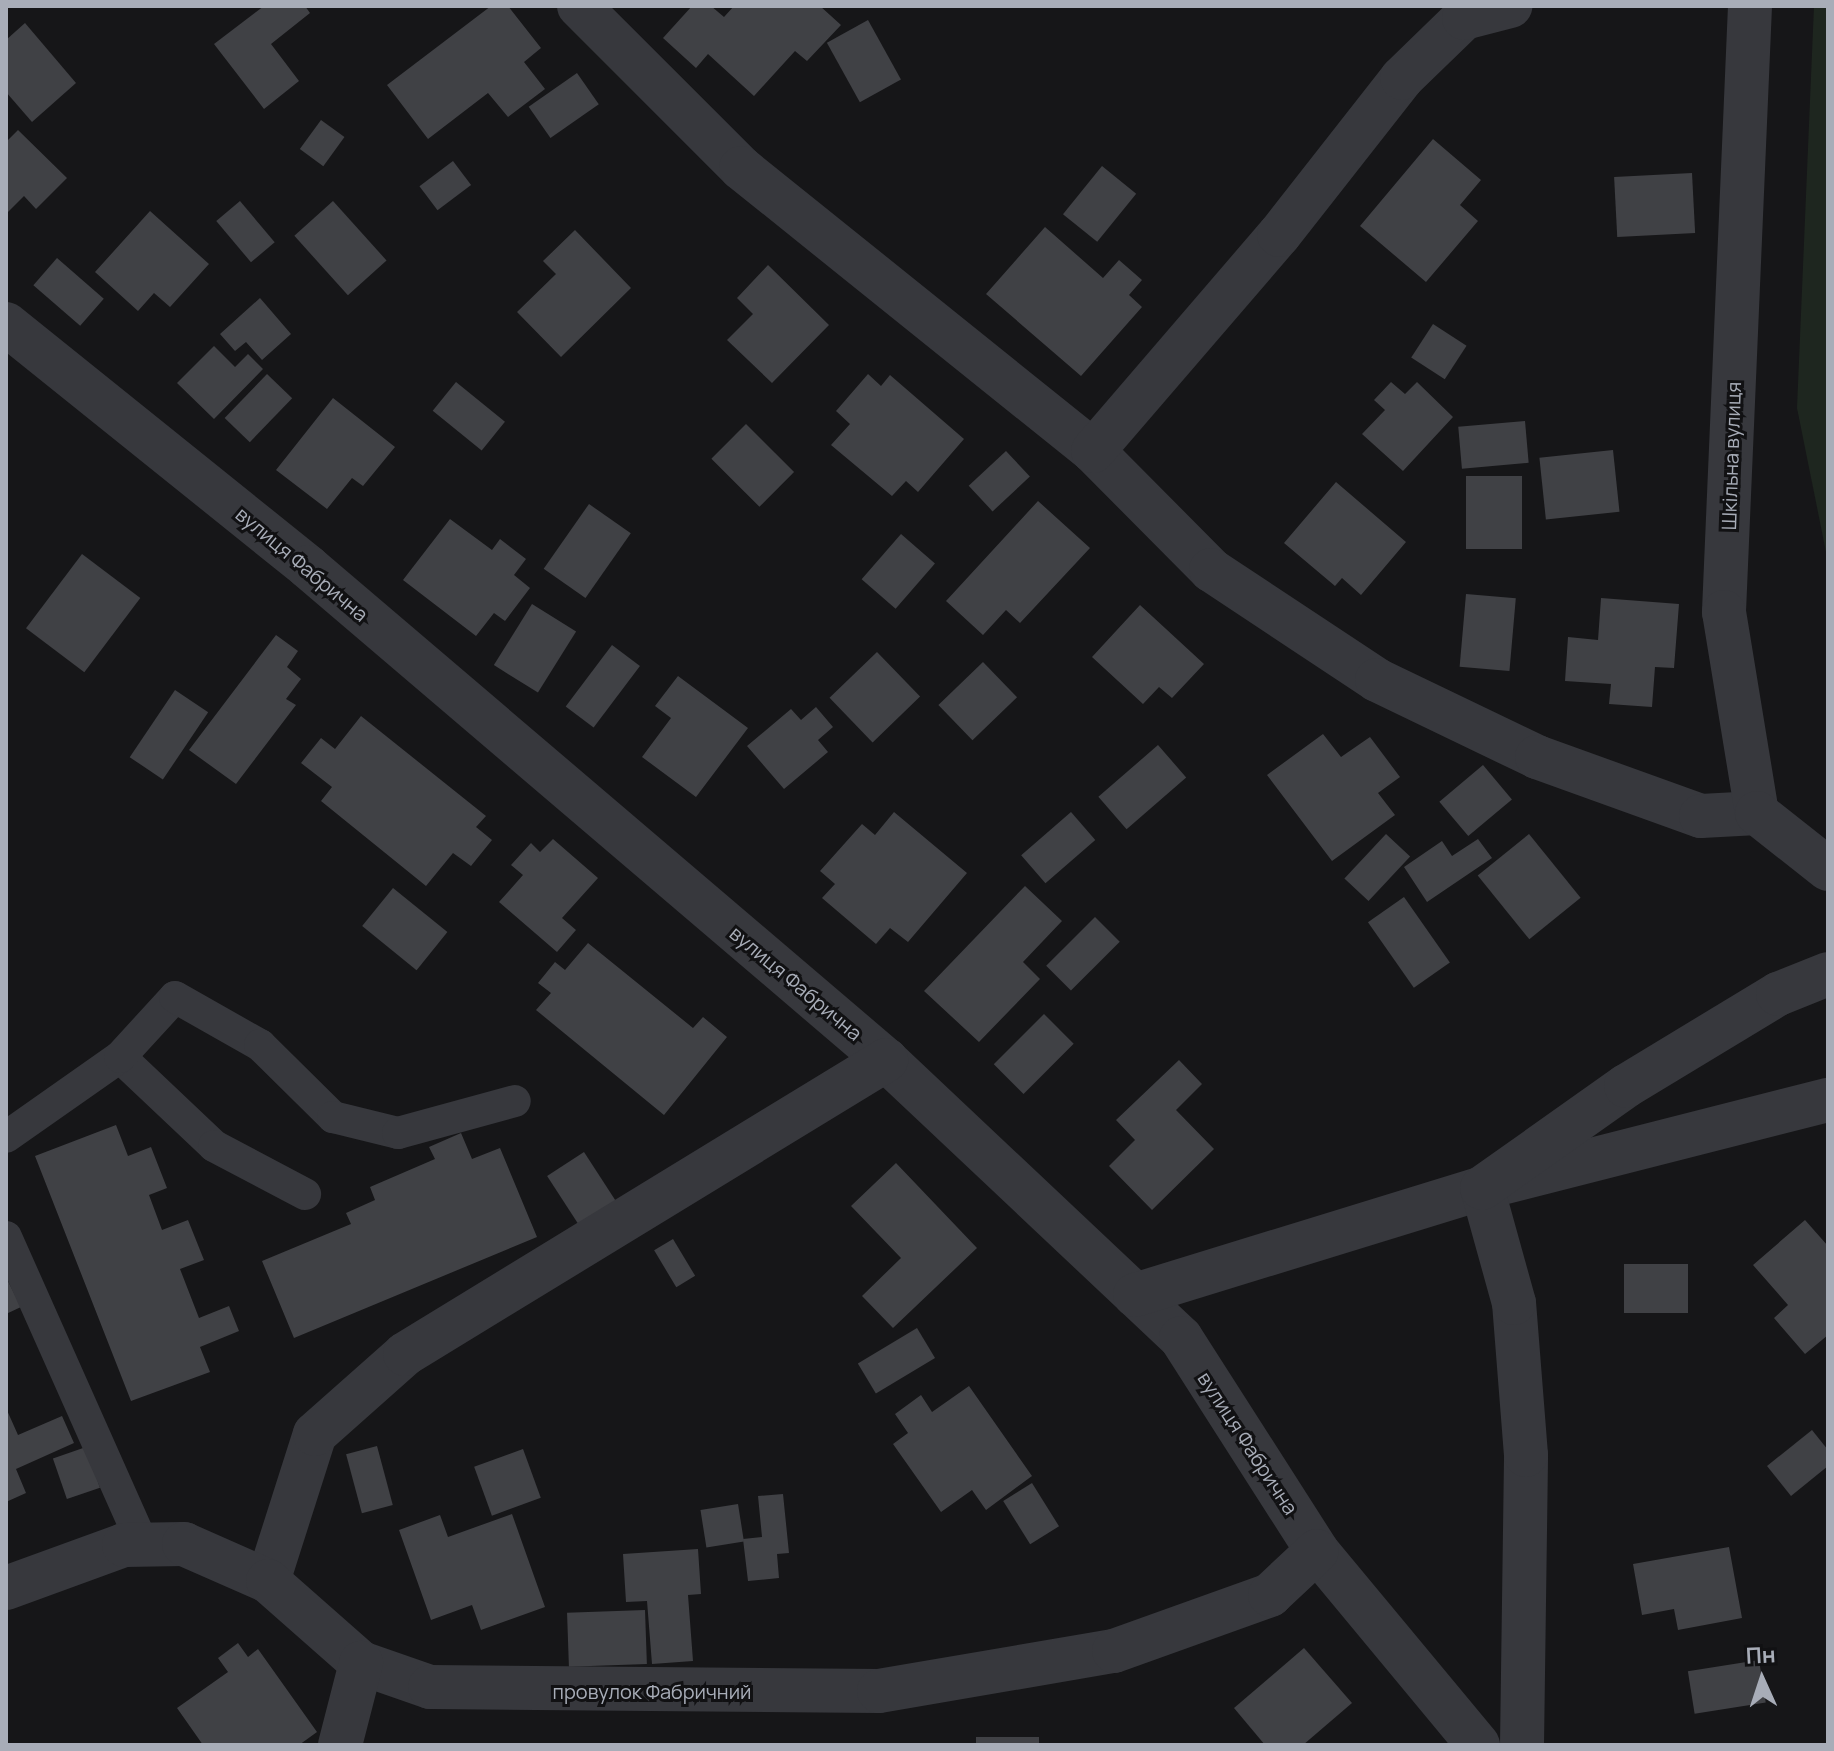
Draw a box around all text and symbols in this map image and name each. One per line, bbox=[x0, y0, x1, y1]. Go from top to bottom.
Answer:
street label: Шкільна вулиця bbox=[1716, 381, 1746, 531]
street label: вулиця Фабрична bbox=[231, 502, 373, 626]
street label: вулиця Фабрична bbox=[725, 921, 867, 1045]
street label: вулиця Фабрична bbox=[1193, 1367, 1303, 1519]
north arrow bbox=[1722, 1639, 1802, 1719]
text: Пн bbox=[1745, 1639, 1776, 1671]
street label: провулок Фабричний bbox=[553, 1679, 751, 1703]

